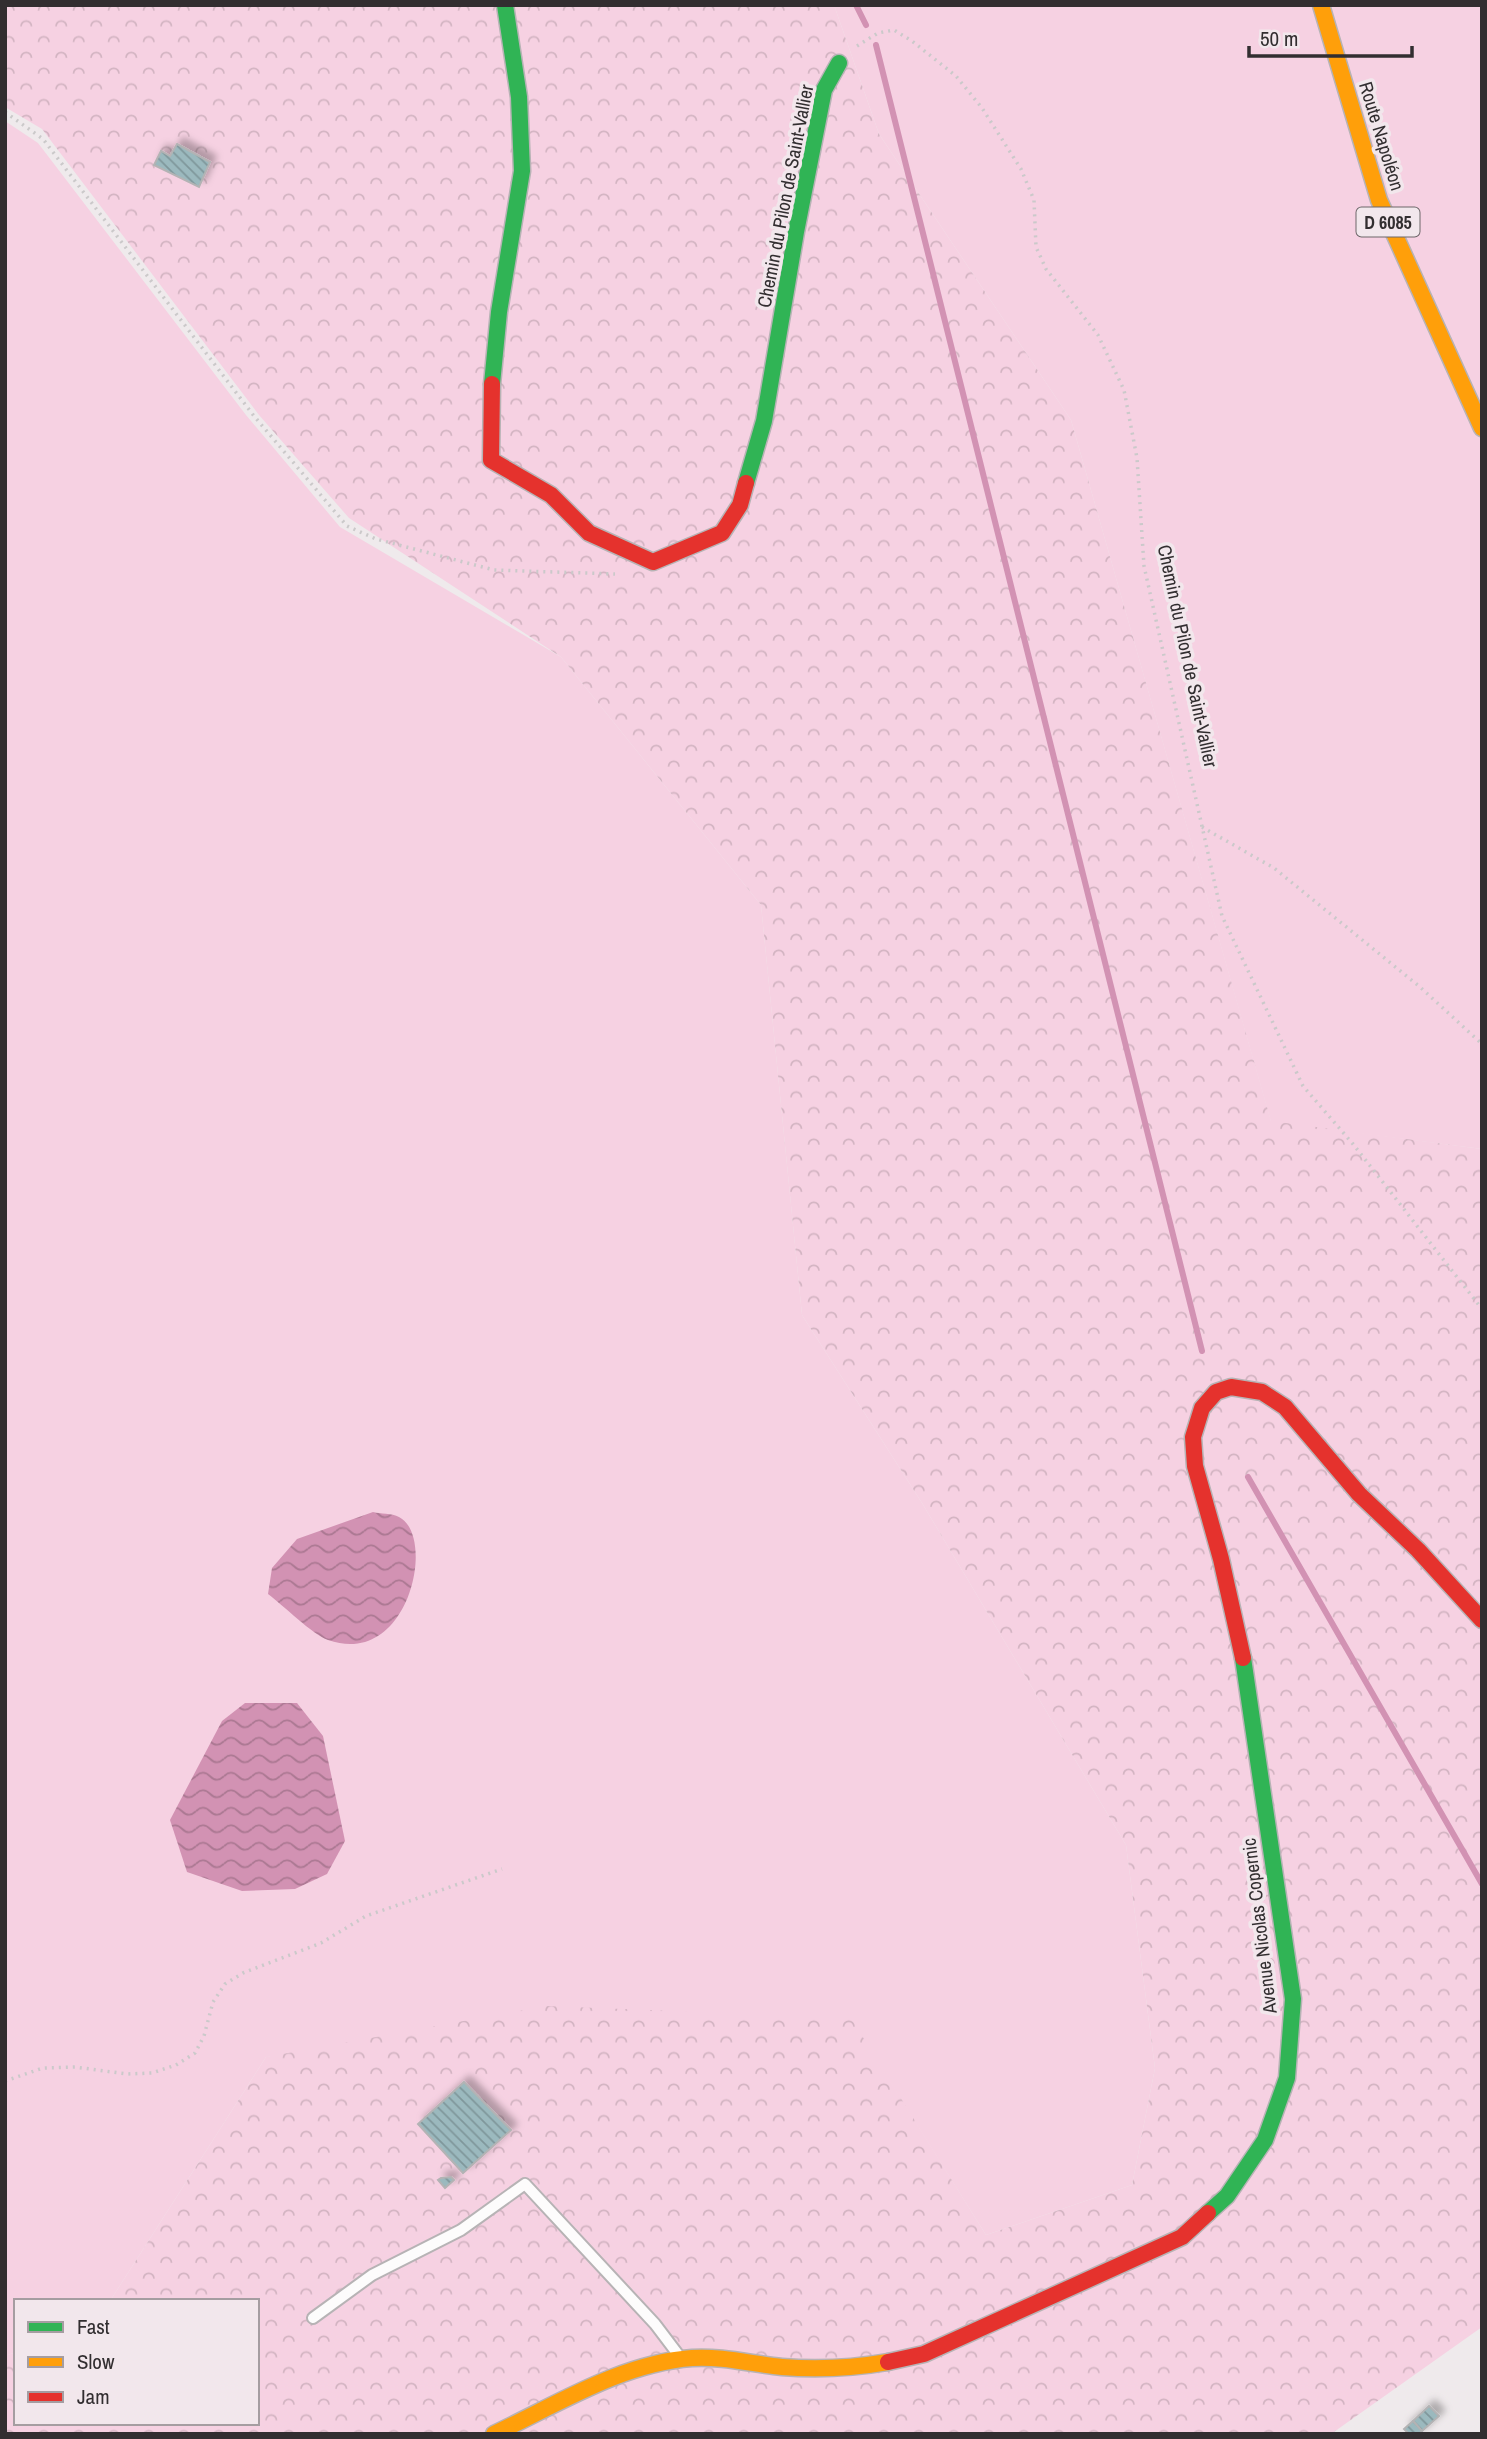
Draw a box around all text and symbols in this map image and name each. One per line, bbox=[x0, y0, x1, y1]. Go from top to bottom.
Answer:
scale bar bbox=[1249, 14, 1412, 58]
text: 50 m bbox=[1260, 24, 1298, 53]
street label: Route Napoléon bbox=[1353, 78, 1411, 194]
street label: Chemin du Pilon de Saint-Vallier bbox=[751, 81, 820, 310]
road number: D 6085 bbox=[1356, 208, 1420, 236]
street label: Chemin du Pilon de Saint-Vallier bbox=[1152, 542, 1224, 770]
street label: Avenue Nicolas Copernic bbox=[1235, 1837, 1283, 2016]
legend bbox=[14, 2299, 259, 2425]
text: Fast bbox=[77, 2312, 110, 2341]
text: Slow bbox=[77, 2347, 115, 2376]
text: Jam bbox=[77, 2382, 110, 2411]

